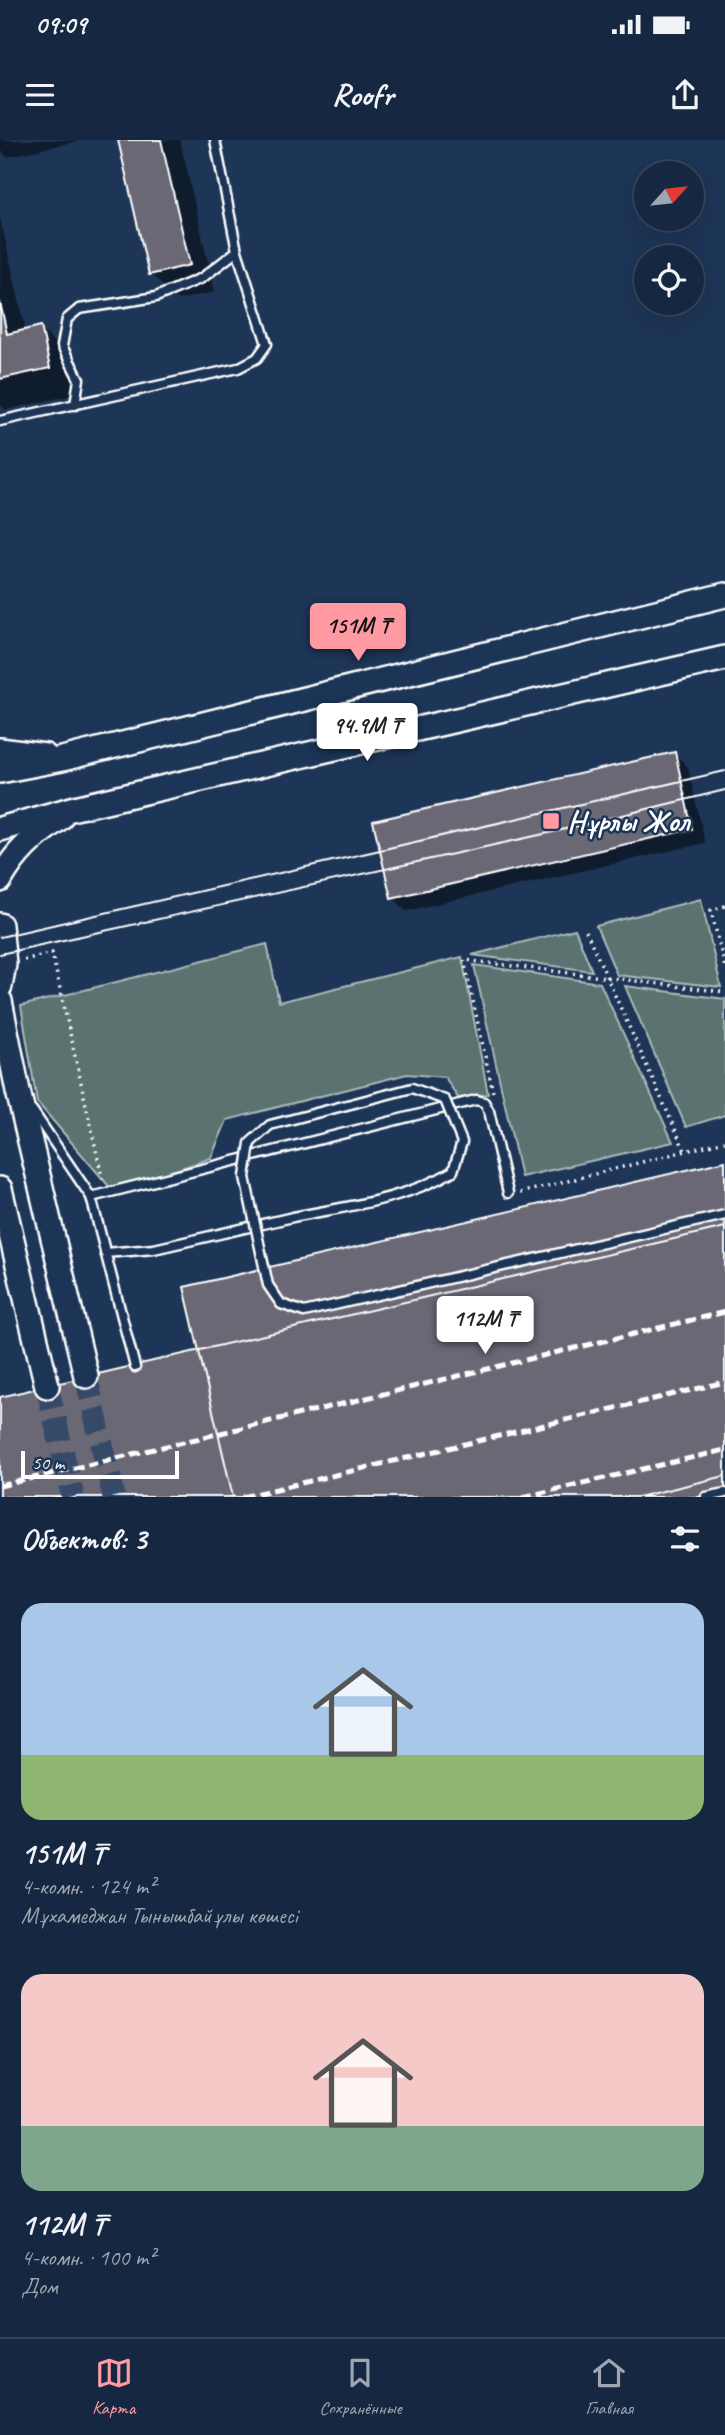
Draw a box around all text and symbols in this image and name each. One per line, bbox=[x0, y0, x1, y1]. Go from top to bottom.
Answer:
text: 09:09 bbox=[35, 8, 86, 41]
text: Roofr bbox=[332, 74, 393, 115]
icon: menu bbox=[21, 76, 59, 114]
icon: share bbox=[666, 76, 704, 114]
north arrow bbox=[634, 161, 704, 231]
map controls bbox=[634, 161, 704, 315]
button: locate bbox=[634, 245, 704, 315]
pin: 151M ₸ bbox=[301, 603, 415, 663]
text: 151M ₸ bbox=[326, 611, 390, 640]
pin: 94.9M ₸ bbox=[302, 704, 432, 763]
text: 94.9M ₸ bbox=[333, 711, 401, 740]
place label: Нұрлы Жол bbox=[567, 802, 692, 840]
marker: Нұрлы Жол bbox=[541, 811, 561, 831]
pin: 112M ₸ bbox=[428, 1296, 542, 1356]
text: 112M ₸ bbox=[453, 1304, 517, 1333]
scale bar bbox=[21, 1448, 178, 1480]
text: 50 m bbox=[32, 1451, 64, 1475]
text: Объектов: 3 bbox=[21, 1520, 146, 1558]
icon: filters bbox=[666, 1520, 704, 1558]
icon: home bbox=[300, 1649, 426, 1775]
text: 151M ₸ bbox=[21, 1834, 105, 1872]
text: 4-комн. · 124 m² bbox=[21, 1872, 155, 1901]
text: Мұхамеджан Тынышбайұлы көшесі bbox=[21, 1901, 298, 1930]
icon: home bbox=[300, 2020, 426, 2146]
text: 112M ₸ bbox=[21, 2205, 105, 2243]
text: 4-комн. · 100 m² bbox=[21, 2243, 155, 2272]
text: Дом bbox=[21, 2272, 58, 2301]
tab: Карта bbox=[92, 2354, 135, 2420]
tab: Сохранённые bbox=[319, 2354, 402, 2420]
tab: Главная bbox=[585, 2354, 633, 2420]

